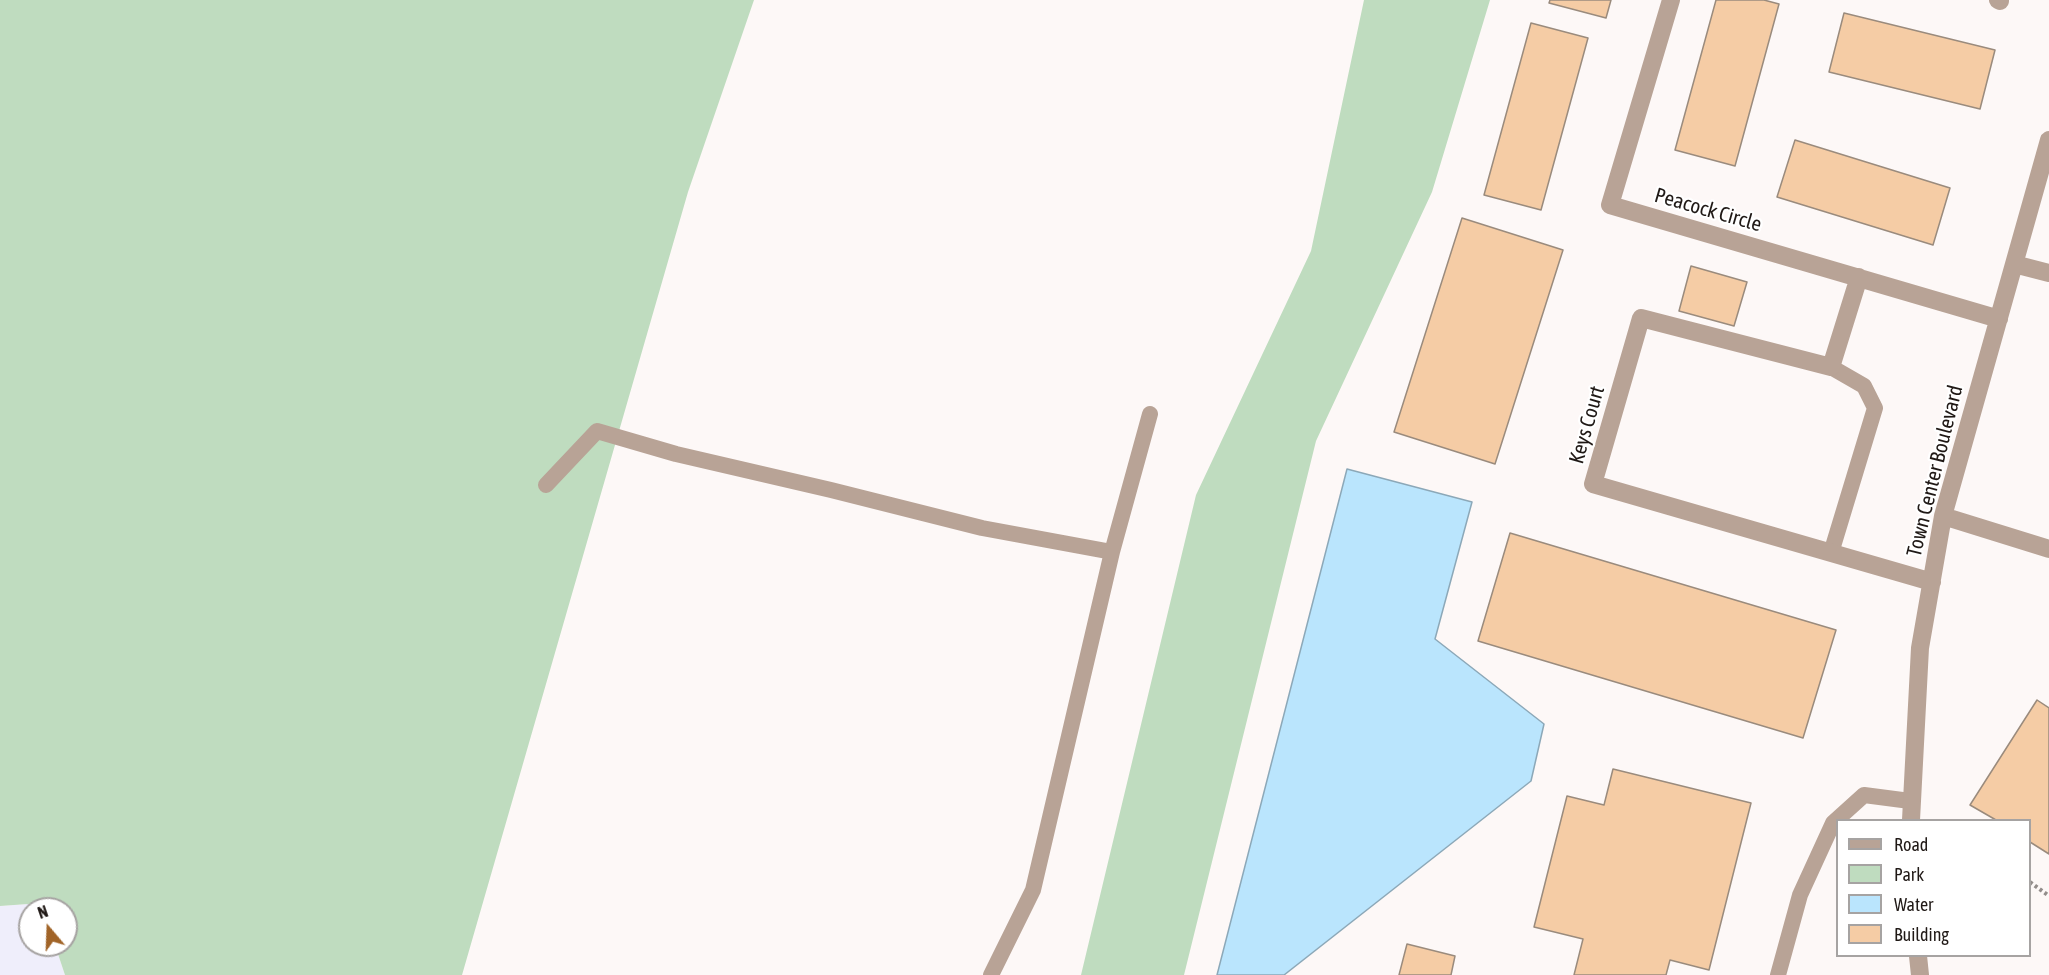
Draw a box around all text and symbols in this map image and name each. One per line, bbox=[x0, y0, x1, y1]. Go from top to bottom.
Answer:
street label: Peacock Circle bbox=[1652, 183, 1764, 237]
street label: Keys Court bbox=[1564, 383, 1610, 467]
street label: Town Center Boulevard bbox=[1902, 383, 1968, 559]
legend bbox=[1836, 819, 2031, 957]
text: Road bbox=[1894, 834, 1928, 855]
text: Park bbox=[1894, 864, 1924, 885]
text: Water bbox=[1894, 894, 1933, 915]
north arrow bbox=[18, 897, 78, 957]
text: N bbox=[35, 902, 50, 922]
text: Building bbox=[1894, 924, 1949, 945]

